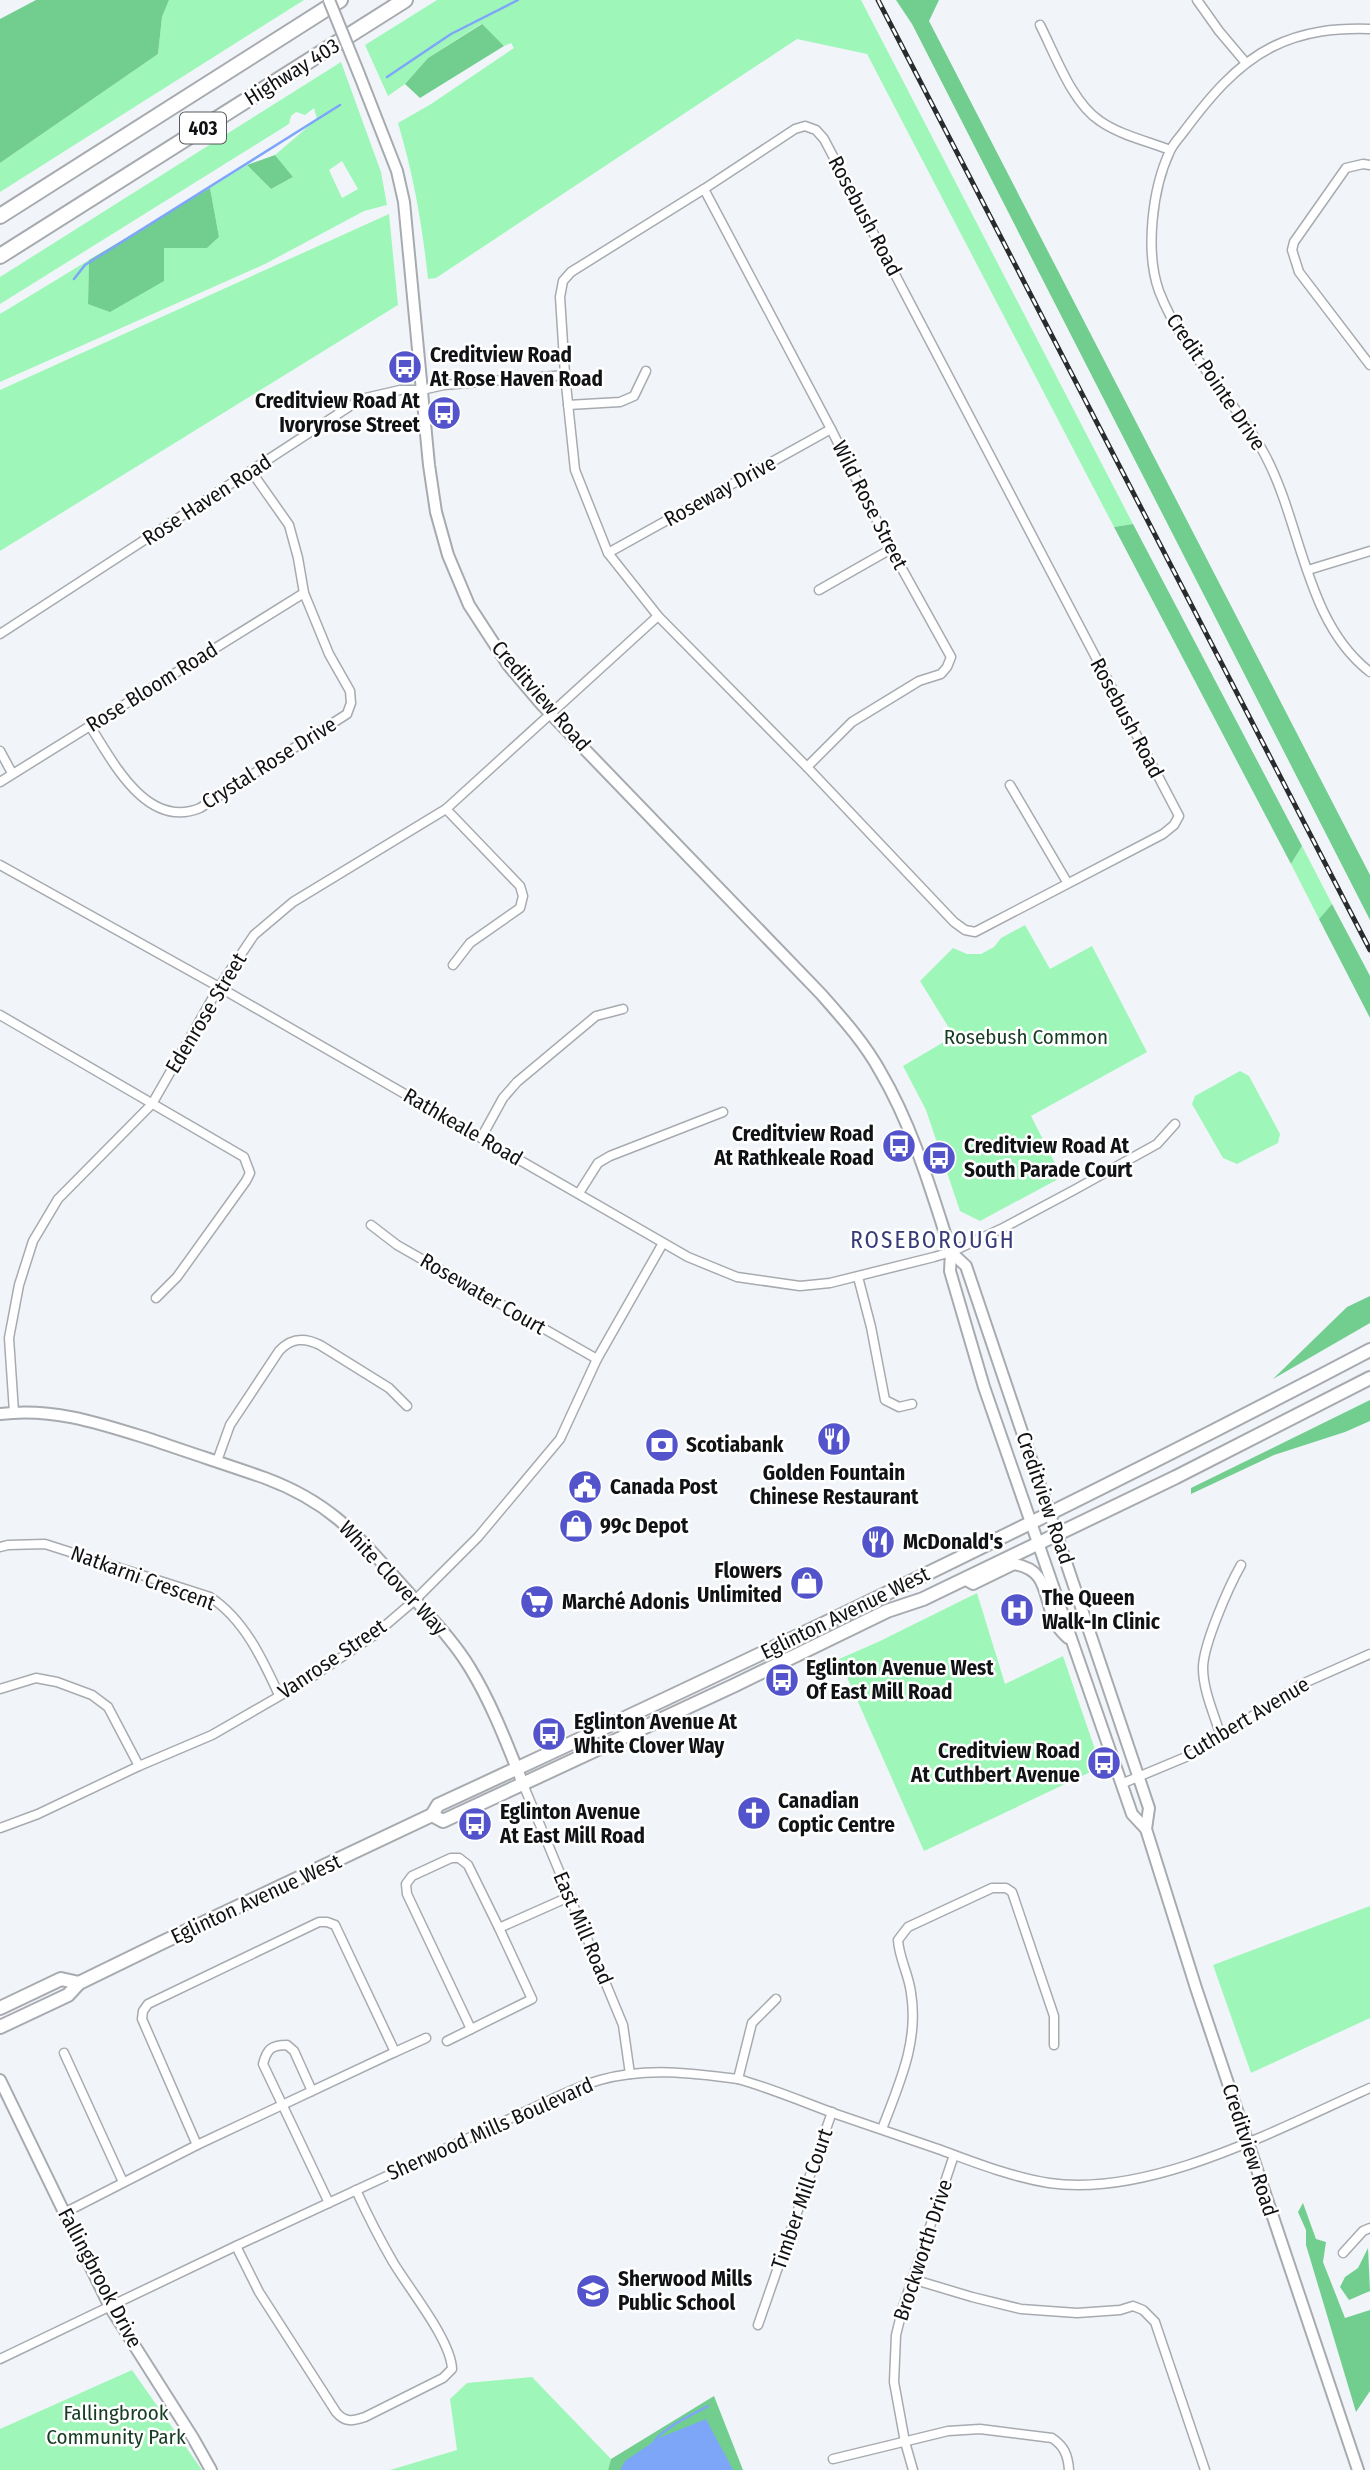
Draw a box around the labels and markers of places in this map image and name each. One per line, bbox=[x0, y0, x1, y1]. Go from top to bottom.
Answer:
place label: Creditview Road At Rose Haven Road bbox=[429, 342, 603, 392]
bus stop icon: Creditview Road At Rose Haven Road bbox=[386, 348, 424, 386]
place label: Creditview Road At Ivoryrose Street bbox=[255, 388, 421, 438]
bus stop icon: Creditview Road At Ivoryrose Street bbox=[425, 394, 463, 432]
place label: Creditview Road At Rathkeale Road bbox=[713, 1121, 874, 1171]
bus stop icon: Creditview Road At Rathkeale Road bbox=[880, 1127, 918, 1165]
place label: Creditview Road At South Parade Court bbox=[964, 1133, 1133, 1183]
bus stop icon: Creditview Road At South Parade Court bbox=[920, 1139, 958, 1177]
restaurant icon: Golden Fountain Chinese Restaurant bbox=[815, 1420, 853, 1458]
bank icon: Scotiabank bbox=[643, 1426, 681, 1464]
place label: Scotiabank bbox=[686, 1432, 784, 1458]
place label: Golden Fountain Chinese Restaurant bbox=[750, 1460, 919, 1510]
public building icon: Canada Post bbox=[566, 1468, 604, 1506]
place label: Canada Post bbox=[610, 1474, 718, 1500]
shop icon: 99c Depot bbox=[557, 1507, 595, 1545]
place label: 99c Depot bbox=[600, 1513, 689, 1539]
restaurant icon: McDonald's bbox=[859, 1523, 897, 1561]
place label: McDonald's bbox=[903, 1529, 1003, 1555]
place label: Flowers Unlimited bbox=[697, 1558, 782, 1608]
shop icon: Flowers Unlimited bbox=[788, 1564, 826, 1602]
supermarket icon: Marché Adonis bbox=[518, 1583, 556, 1621]
place label: The Queen Walk-In Clinic bbox=[1042, 1585, 1161, 1635]
place label: Marché Adonis bbox=[562, 1589, 690, 1615]
hospital icon: The Queen Walk-In Clinic bbox=[998, 1591, 1036, 1629]
place label: Eglinton Avenue West Of East Mill Road bbox=[806, 1655, 994, 1705]
bus stop icon: Eglinton Avenue West Of East Mill Road bbox=[763, 1661, 801, 1699]
place label: Eglinton Avenue At White Clover Way bbox=[574, 1709, 738, 1759]
bus stop icon: Eglinton Avenue At White Clover Way bbox=[530, 1715, 568, 1753]
place label: Creditview Road At Cuthbert Avenue bbox=[910, 1738, 1080, 1788]
bus stop icon: Creditview Road At Cuthbert Avenue bbox=[1085, 1744, 1123, 1782]
place label: Canadian Coptic Centre bbox=[778, 1788, 895, 1838]
church icon: Canadian Coptic Centre bbox=[735, 1794, 773, 1832]
place label: Eglinton Avenue At East Mill Road bbox=[499, 1799, 645, 1849]
bus stop icon: Eglinton Avenue At East Mill Road bbox=[456, 1805, 494, 1843]
place label: Sherwood Mills Public School bbox=[618, 2266, 752, 2316]
school or university icon: Sherwood Mills Public School bbox=[574, 2272, 612, 2310]

